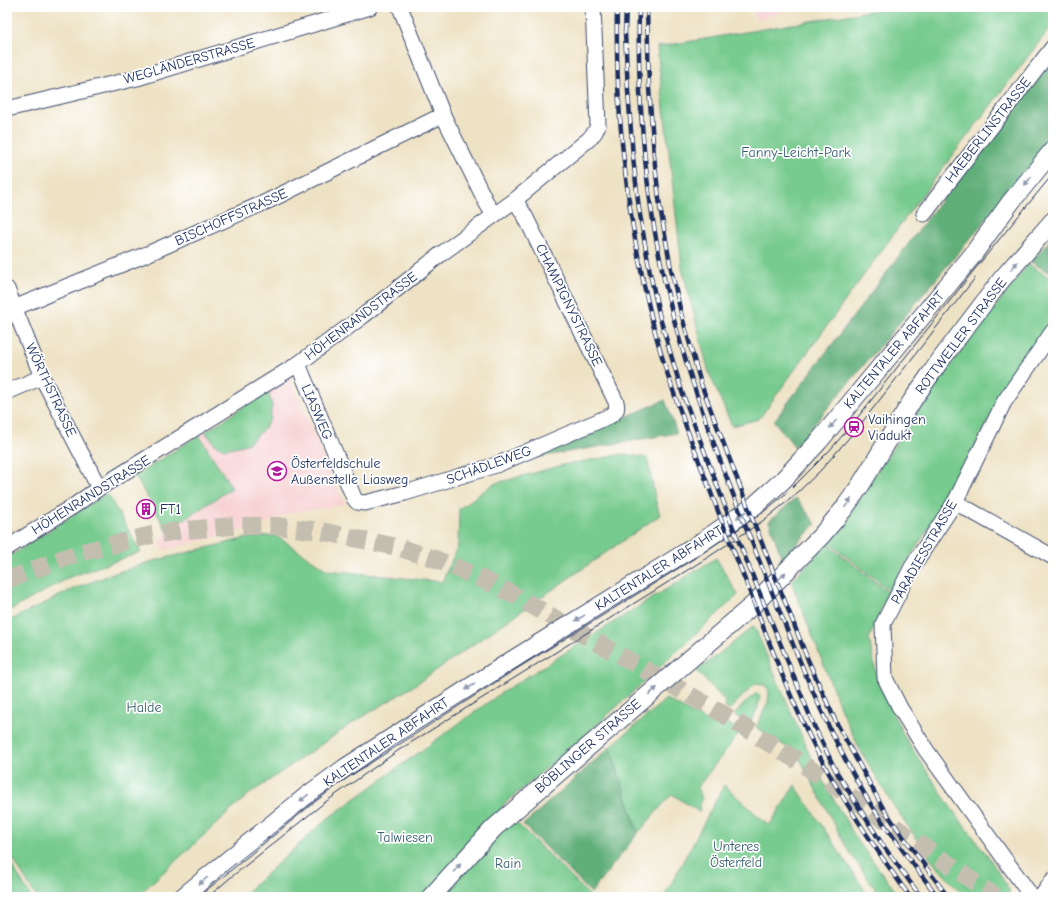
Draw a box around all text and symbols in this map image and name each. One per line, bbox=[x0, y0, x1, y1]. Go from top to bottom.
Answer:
street label: WEGLÄNDERSTRASSE bbox=[121, 34, 257, 88]
street label: HAEBERLINSTRASSE bbox=[942, 74, 1034, 186]
park label: Fanny-Leicht-Park bbox=[741, 144, 851, 161]
one-way arrow bbox=[1024, 175, 1033, 186]
street label: BISCHOFFSTRASSE bbox=[172, 185, 290, 249]
street label: CHAMPIGNYSTRASSE bbox=[532, 241, 606, 369]
one-way arrow bbox=[1009, 261, 1018, 272]
street label: HÖHENRANDSTRASSE bbox=[301, 268, 421, 364]
street label: ROTTWEILER STRASSE bbox=[912, 274, 1010, 398]
street label: KALTENTALER ABFAHRT bbox=[840, 287, 949, 412]
street label: WÖRTHSTRASSE bbox=[22, 340, 80, 440]
street label: LIASWEG bbox=[298, 382, 336, 442]
place label: Vaihingen Viadukt bbox=[868, 411, 926, 444]
station icon: Vaihingen Viadukt bbox=[843, 416, 865, 438]
one-way arrow bbox=[829, 418, 838, 429]
street label: SCHÄDLEWEG bbox=[444, 442, 534, 488]
street label: HÖHENRANDSTRASSE bbox=[28, 452, 154, 538]
place label: Österfeldschule Außenstelle Liasweg bbox=[291, 455, 408, 488]
school or university icon: Österfeldschule Außenstelle Liasweg bbox=[266, 460, 288, 482]
street label: PARADIESSTRASSE bbox=[887, 497, 961, 607]
building icon: FT1 bbox=[135, 498, 157, 520]
one-way arrow bbox=[844, 498, 852, 508]
place label: FT1 bbox=[160, 501, 181, 518]
one-way arrow bbox=[736, 511, 746, 519]
street label: KALTENTALER ABFAHRT bbox=[592, 521, 727, 614]
one-way arrow bbox=[777, 571, 787, 581]
one-way arrow bbox=[575, 614, 585, 622]
one-way arrow bbox=[465, 683, 475, 691]
one-way arrow bbox=[648, 686, 658, 695]
street label: KALTENTALER ABFAHRT bbox=[320, 693, 453, 790]
street label: BÖBLINGER STRASSE bbox=[531, 695, 645, 797]
park label: Halde bbox=[127, 699, 161, 716]
one-way arrow bbox=[298, 794, 309, 803]
park label: Talwiesen bbox=[377, 829, 433, 846]
park label: Unteres Österfeld bbox=[710, 838, 762, 871]
park label: Rain bbox=[495, 855, 521, 872]
one-way arrow bbox=[453, 863, 462, 873]
one-way arrow bbox=[198, 876, 208, 885]

